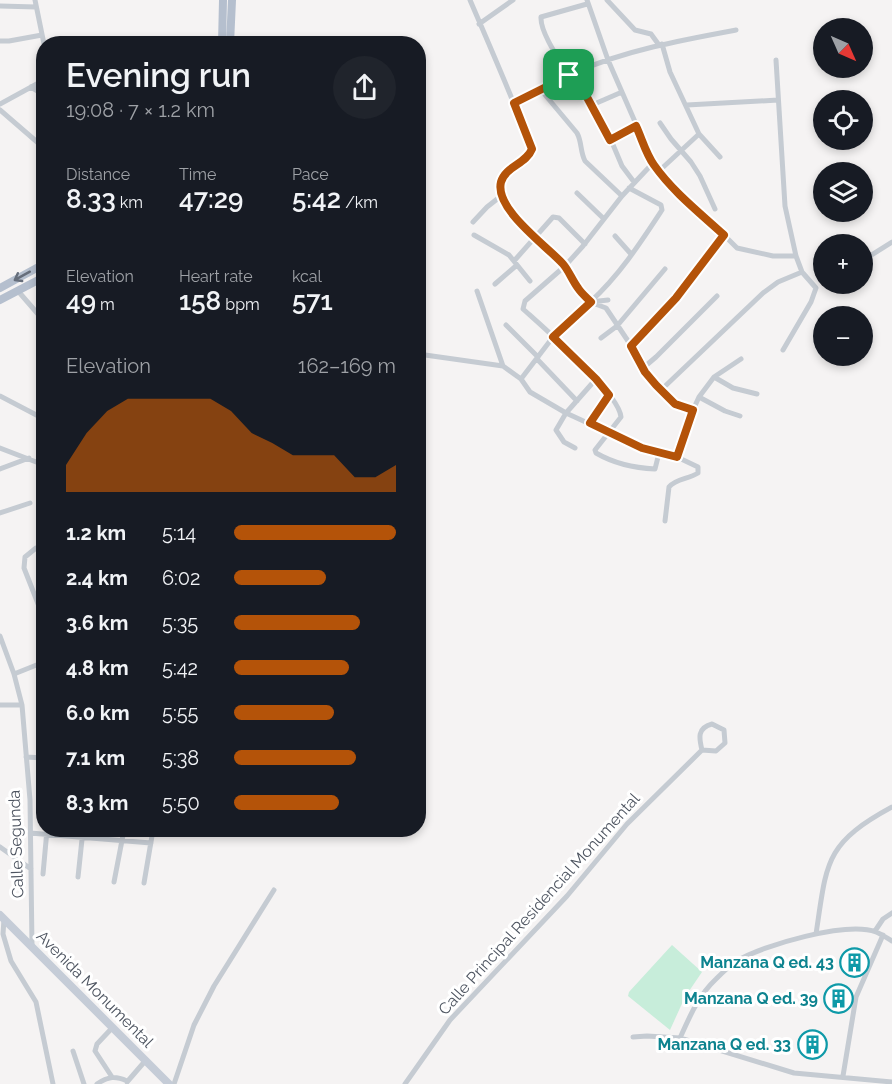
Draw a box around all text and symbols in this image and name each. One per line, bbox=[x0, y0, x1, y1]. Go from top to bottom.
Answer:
north arrow bbox=[813, 18, 873, 78]
map controls bbox=[813, 18, 873, 366]
pin bbox=[543, 49, 594, 100]
text: Evening run bbox=[66, 56, 251, 95]
button: share bbox=[333, 56, 396, 119]
icon: arrive bbox=[552, 58, 585, 91]
button: locate bbox=[813, 90, 873, 150]
text: 19:08 · 7 × 1.2 km bbox=[66, 98, 215, 122]
button: layers bbox=[813, 162, 873, 222]
text: Distance bbox=[66, 165, 130, 184]
text: Time bbox=[179, 165, 216, 184]
text: Pace bbox=[292, 165, 329, 184]
text: 8.33 bbox=[66, 184, 116, 214]
text: 47:29 bbox=[179, 184, 243, 214]
text: 5:42 bbox=[292, 184, 341, 214]
text: km bbox=[116, 193, 143, 212]
text: /km bbox=[341, 193, 378, 212]
button: + bbox=[813, 234, 873, 294]
text: Elevation bbox=[66, 267, 134, 286]
text: Heart rate bbox=[179, 267, 253, 286]
text: kcal bbox=[292, 267, 322, 286]
one-way arrow bbox=[14, 270, 31, 282]
text: 49 bbox=[66, 286, 96, 316]
text: 158 bbox=[179, 286, 221, 316]
text: 571 bbox=[292, 286, 333, 316]
text: m bbox=[96, 295, 115, 314]
text: bpm bbox=[221, 295, 260, 314]
button: − bbox=[813, 306, 873, 366]
text: Elevation bbox=[66, 354, 151, 378]
text: 162–169 m bbox=[298, 354, 396, 378]
text: 1.2 km bbox=[66, 521, 126, 545]
text: 5:14 bbox=[162, 521, 196, 545]
text: 2.4 km bbox=[66, 566, 128, 590]
text: 6:02 bbox=[162, 566, 200, 590]
text: 3.6 km bbox=[66, 611, 128, 635]
text: 5:35 bbox=[162, 611, 198, 635]
text: 4.8 km bbox=[66, 656, 129, 680]
text: 5:42 bbox=[162, 656, 198, 680]
text: 6.0 km bbox=[66, 701, 130, 725]
text: 5:55 bbox=[162, 701, 198, 725]
text: 7.1 km bbox=[66, 746, 125, 770]
text: 5:38 bbox=[162, 746, 199, 770]
street label: Calle Principal Residencial Monumental bbox=[434, 789, 644, 1019]
street label: Calle Segunda bbox=[5, 790, 27, 898]
text: 8.3 km bbox=[66, 791, 128, 815]
text: 5:50 bbox=[162, 791, 200, 815]
street label: Avenida Monumental bbox=[33, 927, 158, 1052]
building icon: Manzana Q ed. 43 bbox=[839, 946, 871, 978]
place label: Manzana Q ed. 43 bbox=[700, 953, 834, 972]
building icon: Manzana Q ed. 39 bbox=[823, 982, 855, 1014]
place label: Manzana Q ed. 39 bbox=[684, 989, 818, 1008]
building icon: Manzana Q ed. 33 bbox=[796, 1028, 828, 1060]
place label: Manzana Q ed. 33 bbox=[658, 1035, 791, 1054]

